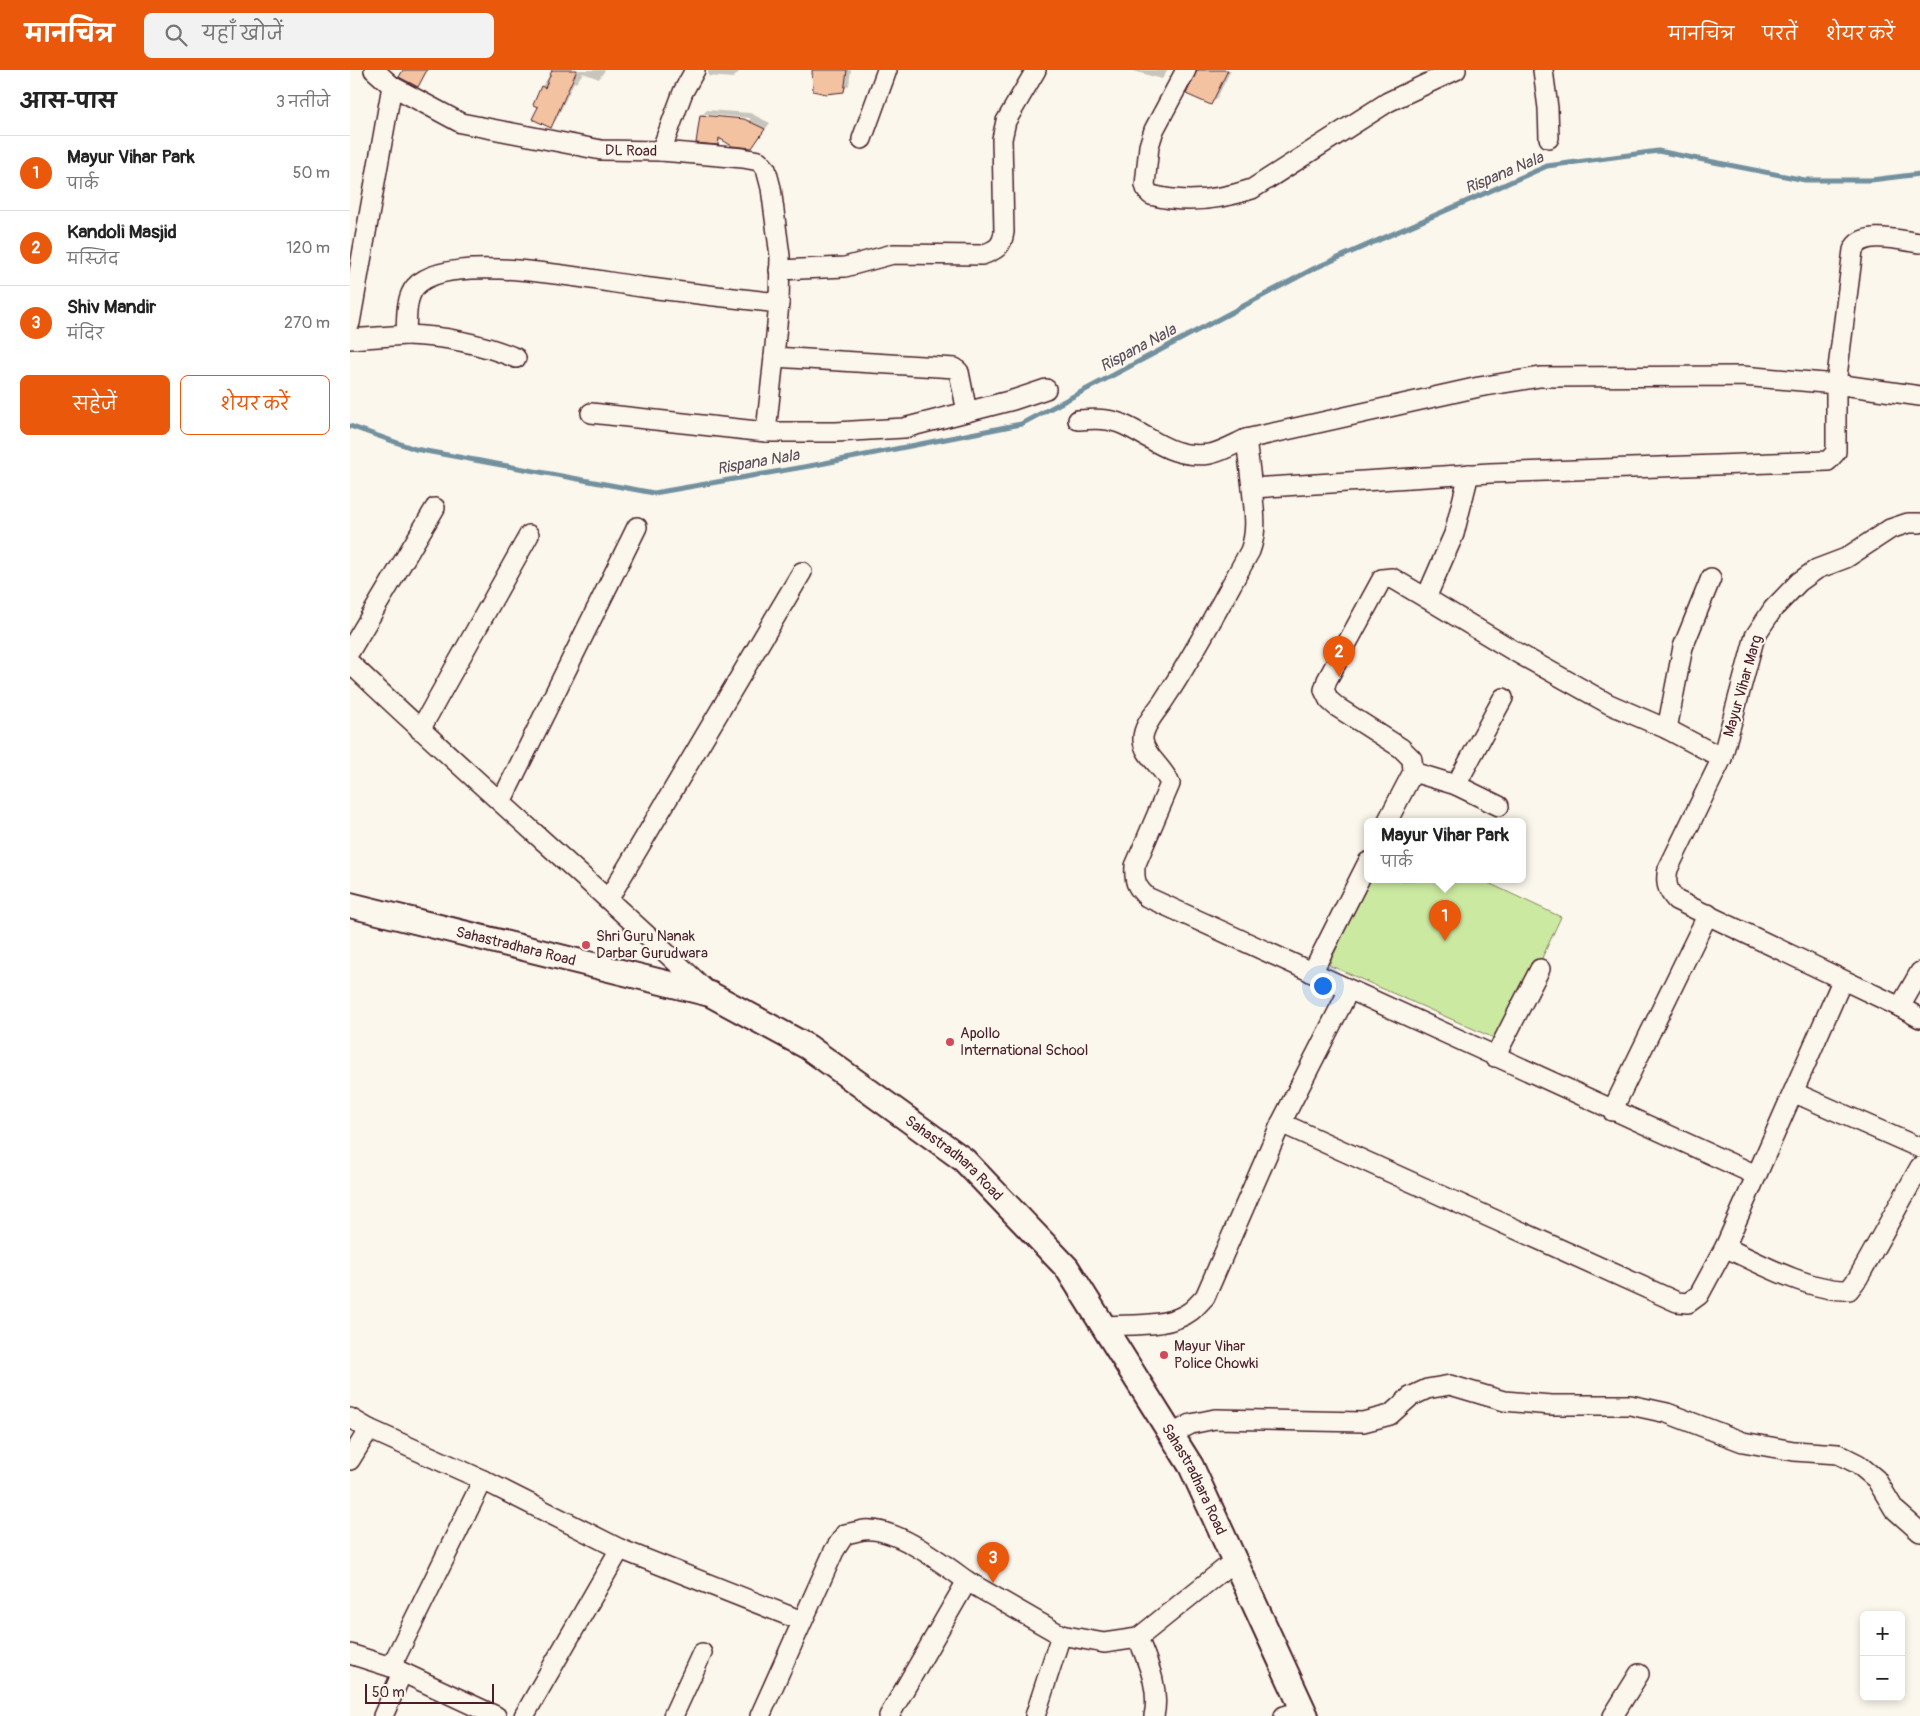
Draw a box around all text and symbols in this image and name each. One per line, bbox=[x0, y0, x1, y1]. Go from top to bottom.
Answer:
search box bbox=[144, 13, 494, 58]
text: मानचित्र bbox=[25, 20, 114, 49]
icon: search bbox=[162, 21, 190, 49]
text: यहाँ खोजें bbox=[202, 22, 283, 46]
text: मानचित्र bbox=[1668, 23, 1734, 46]
text: परतें bbox=[1762, 23, 1798, 46]
text: शेयर करें bbox=[1826, 23, 1895, 46]
text: आस-पास bbox=[20, 88, 116, 115]
text: 3 नतीजे bbox=[276, 92, 330, 112]
street label: DL Road bbox=[605, 141, 657, 160]
text: Mayur Vihar Park bbox=[67, 145, 195, 169]
water label: Rispana Nala bbox=[1462, 147, 1548, 198]
text: 1 bbox=[33, 163, 39, 183]
text: 50 m bbox=[293, 163, 330, 183]
text: पार्क bbox=[67, 174, 98, 194]
text: Kandoli Masjid bbox=[67, 220, 177, 244]
text: 2 bbox=[32, 238, 40, 258]
text: 120 m bbox=[286, 238, 330, 258]
text: मस्जिद bbox=[67, 249, 119, 269]
text: Shiv Mandir bbox=[67, 295, 156, 319]
text: 3 bbox=[32, 313, 40, 333]
text: 270 m bbox=[284, 313, 330, 333]
water label: Rispana Nala bbox=[1097, 319, 1181, 376]
text: मंदिर bbox=[67, 324, 104, 344]
button: सहेजें bbox=[20, 375, 170, 435]
button: शेयर करें bbox=[180, 375, 330, 435]
water label: Rispana Nala bbox=[715, 445, 802, 479]
street label: Mayur Vihar Marg bbox=[1719, 633, 1767, 739]
pin: 2 bbox=[1323, 636, 1355, 677]
popup bbox=[1364, 818, 1526, 883]
text: Mayur Vihar Park bbox=[1381, 823, 1509, 847]
text: पार्क bbox=[1381, 852, 1413, 872]
pin: 1 bbox=[1429, 900, 1461, 941]
street label: Sahastradhara Road bbox=[454, 922, 578, 970]
place label: Shri Guru Nanak Darbar Gurudwara bbox=[596, 927, 708, 963]
marker: Shri Guru Nanak Darbar Gurudwara bbox=[580, 939, 592, 951]
your location bbox=[1310, 973, 1336, 999]
place label: Apollo International School bbox=[960, 1024, 1088, 1060]
marker: Apollo International School bbox=[944, 1036, 956, 1048]
street label: Sahastradhara Road bbox=[901, 1111, 1007, 1205]
place label: Mayur Vihar Police Chowki bbox=[1174, 1337, 1258, 1373]
marker: Mayur Vihar Police Chowki bbox=[1158, 1349, 1170, 1361]
street label: Sahastradhara Road bbox=[1157, 1420, 1231, 1538]
pin: 3 bbox=[977, 1542, 1009, 1583]
map controls bbox=[1860, 1611, 1905, 1701]
button: + bbox=[1860, 1611, 1905, 1656]
button: − bbox=[1860, 1656, 1905, 1701]
scale bar bbox=[365, 1681, 494, 1704]
text: 50 m bbox=[372, 1684, 405, 1701]

